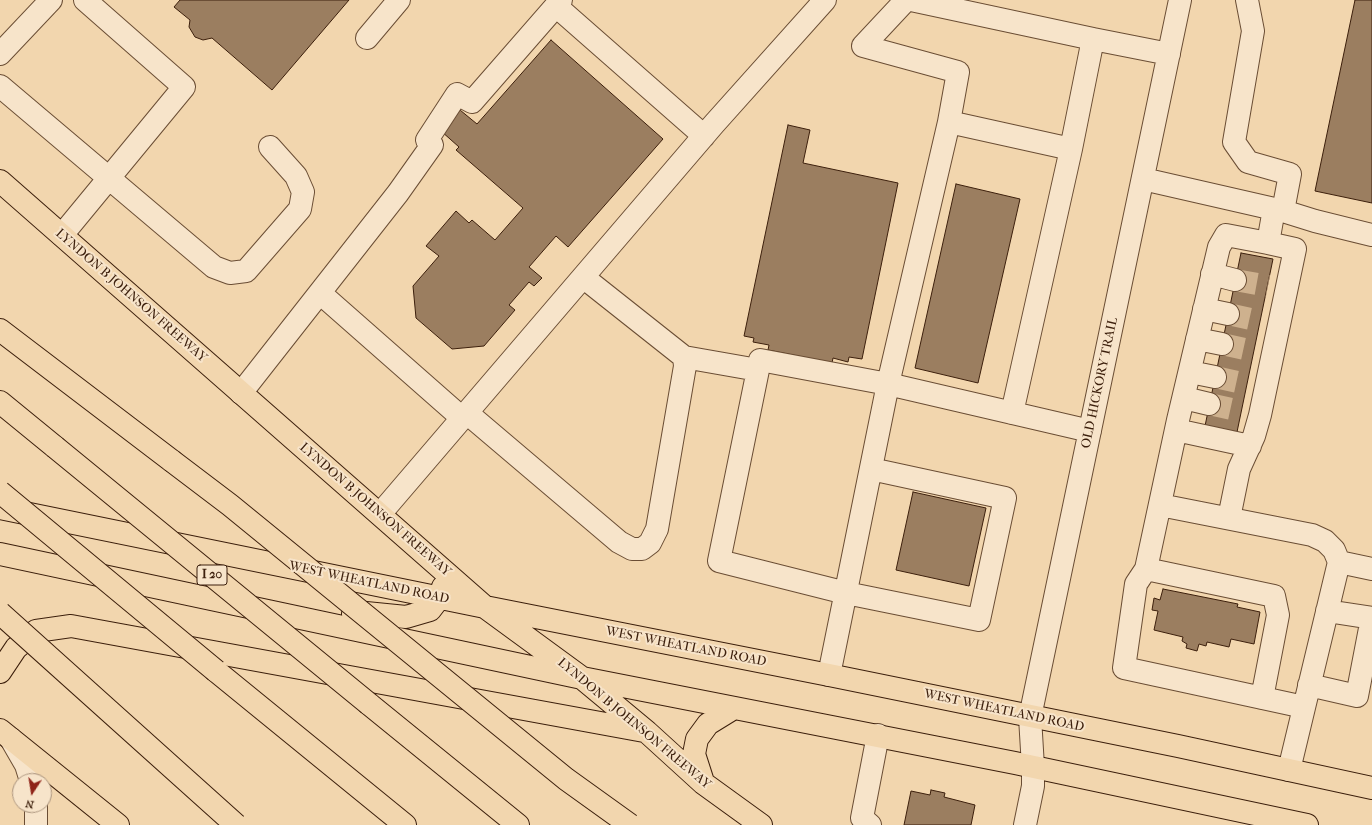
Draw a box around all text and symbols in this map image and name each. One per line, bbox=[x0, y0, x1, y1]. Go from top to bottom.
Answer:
street label: LYNDON B JOHNSON FREEWAY bbox=[52, 226, 210, 366]
street label: OLD HICKORY TRAIL bbox=[1078, 316, 1122, 450]
street label: LYNDON B JOHNSON FREEWAY bbox=[296, 440, 454, 580]
street label: WEST WHEATLAND ROAD bbox=[288, 558, 450, 608]
road number: I 20 bbox=[197, 565, 227, 585]
street label: WEST WHEATLAND ROAD bbox=[604, 624, 768, 670]
street label: LYNDON B JOHNSON FREEWAY bbox=[554, 655, 714, 793]
street label: WEST WHEATLAND ROAD bbox=[923, 686, 1085, 736]
north arrow bbox=[12, 773, 52, 813]
text: N bbox=[24, 797, 35, 811]

